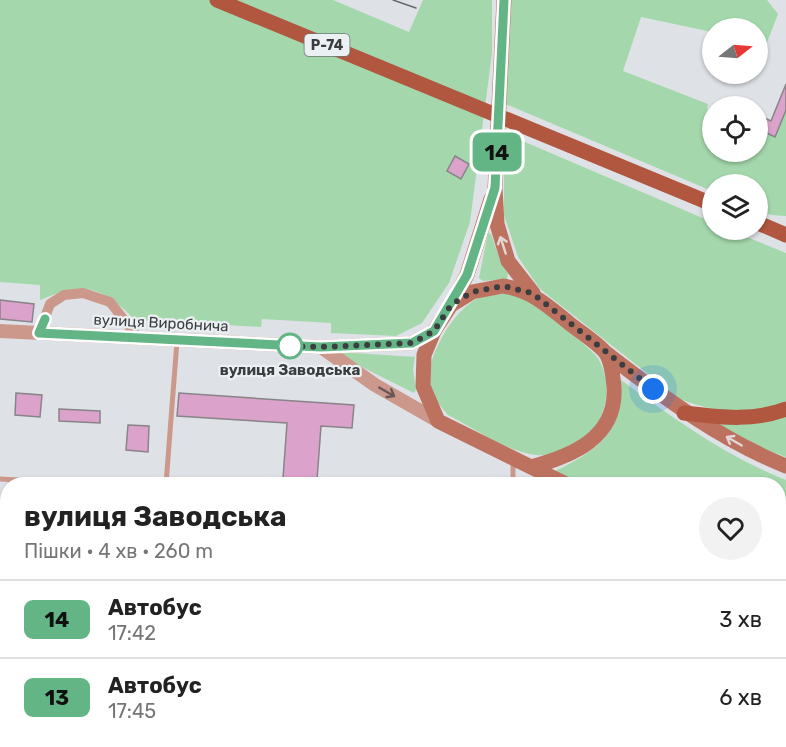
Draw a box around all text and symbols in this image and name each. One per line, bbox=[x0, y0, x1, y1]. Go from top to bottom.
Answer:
north arrow bbox=[702, 18, 768, 84]
map controls bbox=[702, 18, 768, 240]
road number: Р-74 bbox=[304, 34, 350, 56]
button: locate bbox=[702, 96, 768, 162]
line badge: 14 bbox=[470, 132, 524, 172]
text: 14 bbox=[485, 140, 509, 165]
button: layers bbox=[702, 174, 768, 240]
one-way arrow bbox=[497, 236, 508, 255]
street label: вулиця Виробнича bbox=[93, 310, 229, 336]
marker: вулиця Заводська bbox=[277, 333, 303, 359]
place label: вулиця Заводська bbox=[220, 361, 360, 379]
your location bbox=[638, 374, 668, 404]
one-way arrow bbox=[378, 386, 395, 398]
one-way arrow bbox=[726, 435, 743, 447]
button: heart bbox=[699, 497, 762, 560]
text: вулиця Заводська bbox=[24, 500, 287, 533]
text: Пішки · 4 хв · 260 m bbox=[24, 539, 213, 563]
text: Автобус bbox=[108, 594, 202, 621]
text: 3 хв bbox=[719, 606, 762, 633]
text: 14 bbox=[45, 607, 69, 632]
text: 17:42 bbox=[108, 621, 156, 645]
text: Автобус bbox=[108, 672, 202, 699]
text: 6 хв bbox=[719, 684, 762, 711]
text: 13 bbox=[45, 685, 69, 710]
text: 17:45 bbox=[108, 699, 156, 723]

